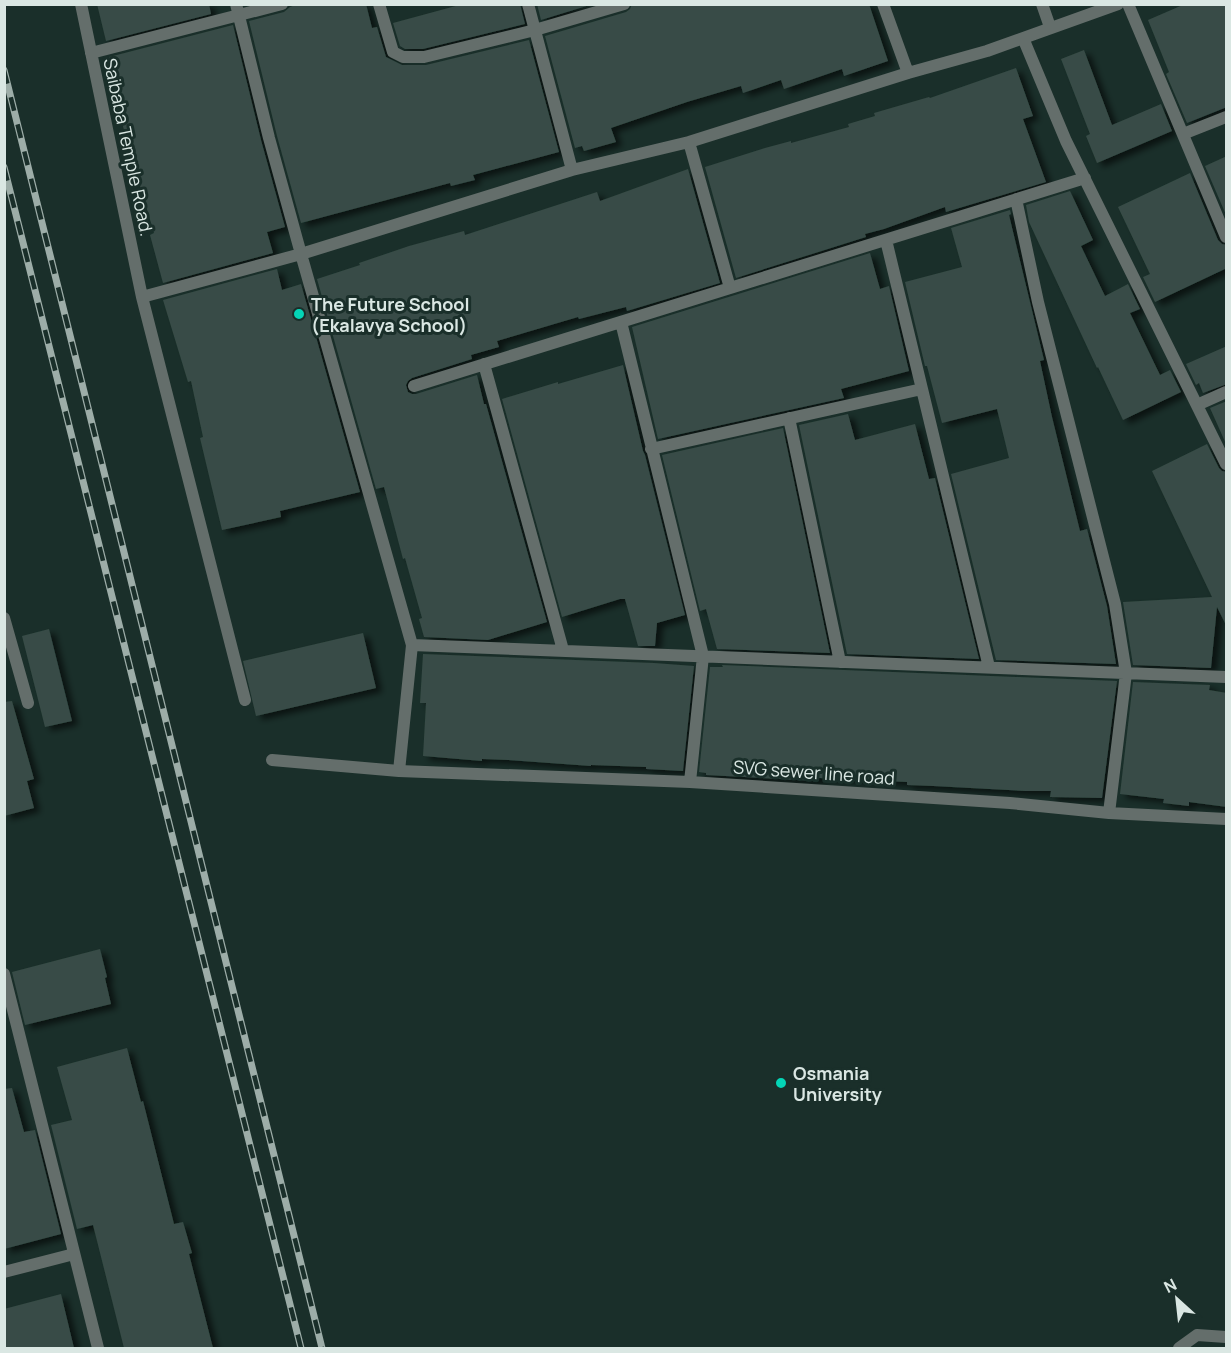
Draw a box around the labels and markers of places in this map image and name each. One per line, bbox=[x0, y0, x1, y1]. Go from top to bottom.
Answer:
place label: The Future School (Ekalavya School) bbox=[311, 292, 470, 337]
marker: The Future School (Ekalavya School) bbox=[292, 307, 306, 321]
place label: Osmania University bbox=[793, 1061, 882, 1106]
marker: Osmania University bbox=[774, 1076, 788, 1090]

